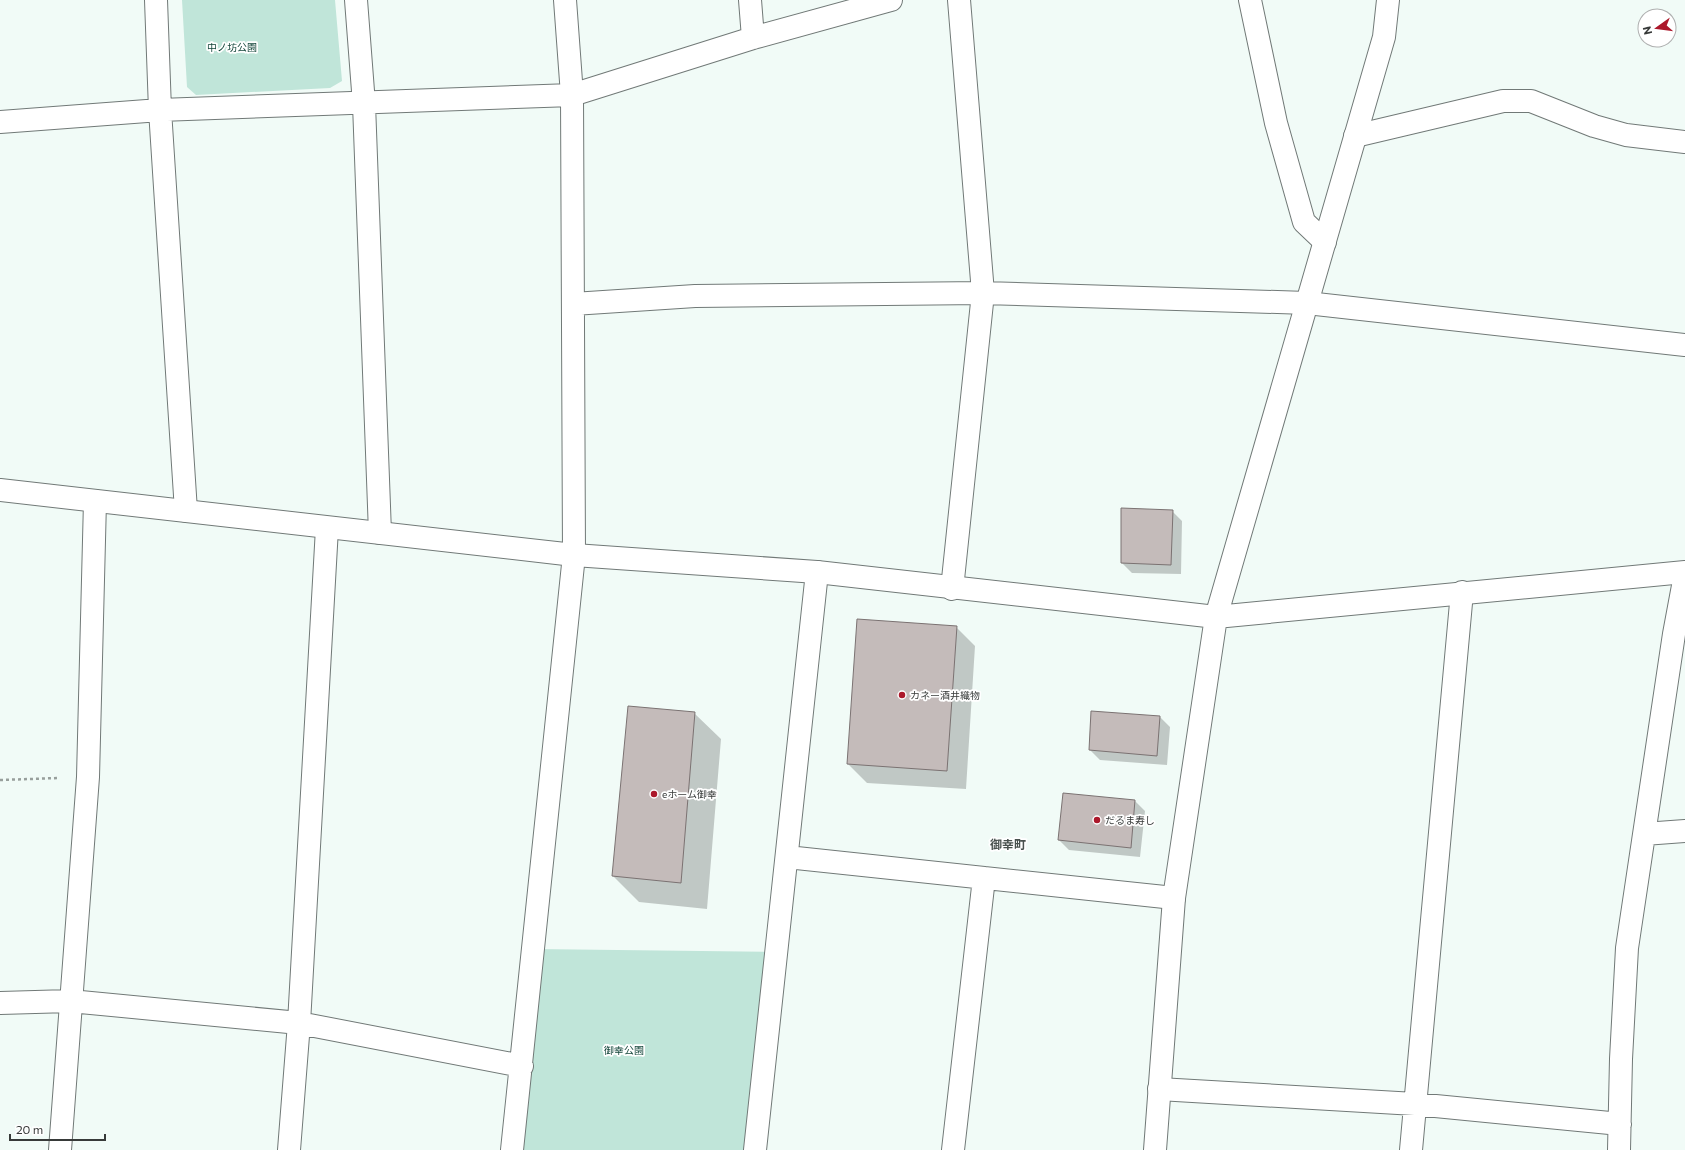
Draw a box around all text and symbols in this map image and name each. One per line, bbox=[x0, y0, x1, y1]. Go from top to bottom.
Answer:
north arrow bbox=[1637, 8, 1677, 48]
text: N bbox=[1640, 25, 1654, 36]
park label: 中ノ坊公園 bbox=[207, 41, 257, 53]
place label: カネー酒井織物 bbox=[910, 689, 980, 701]
marker: カネー酒井織物 bbox=[897, 690, 907, 700]
place label: eホーム御幸 bbox=[662, 788, 717, 800]
marker: eホーム御幸 bbox=[649, 789, 659, 799]
place label: だるま寿し bbox=[1105, 814, 1155, 826]
marker: だるま寿し bbox=[1092, 815, 1102, 825]
district label: 御幸町 bbox=[990, 837, 1026, 851]
park label: 御幸公園 bbox=[604, 1044, 644, 1056]
scale bar bbox=[10, 1116, 105, 1142]
text: 20 m bbox=[16, 1122, 43, 1136]

